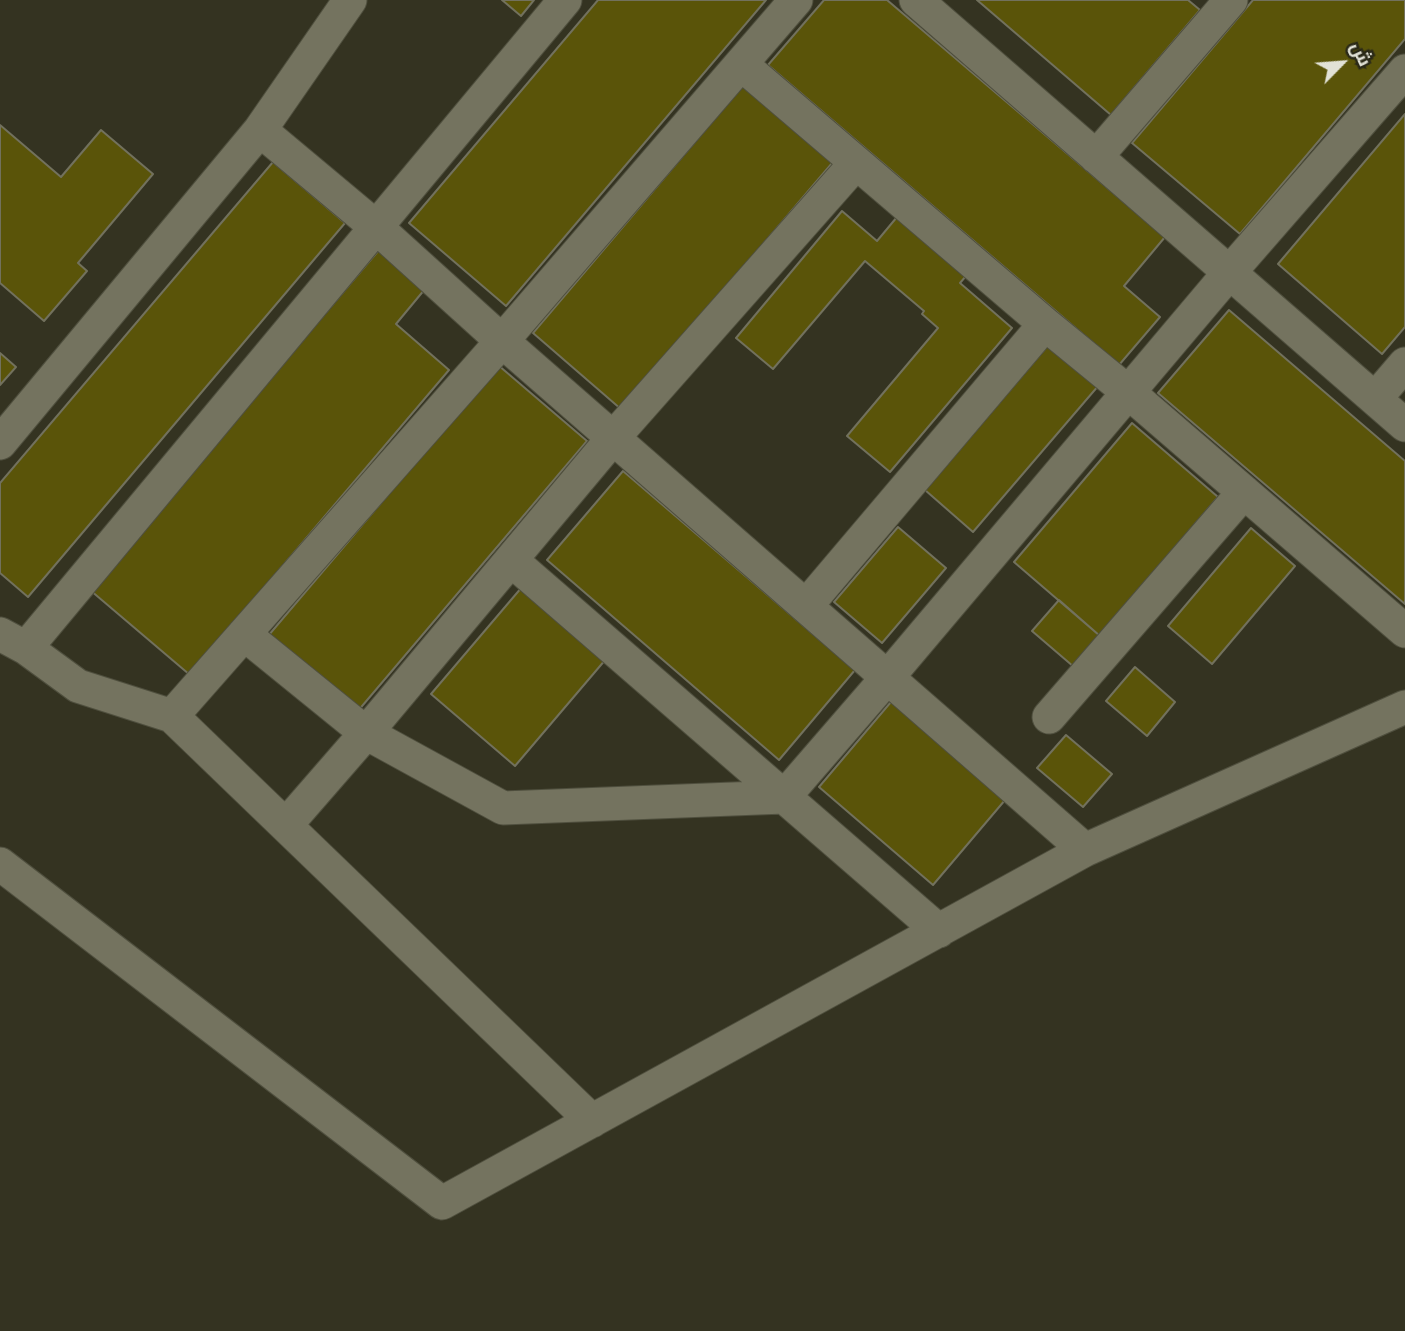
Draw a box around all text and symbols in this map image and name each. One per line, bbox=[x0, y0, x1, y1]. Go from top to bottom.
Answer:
north arrow bbox=[1307, 28, 1377, 98]
text: ش bbox=[1346, 38, 1377, 70]

